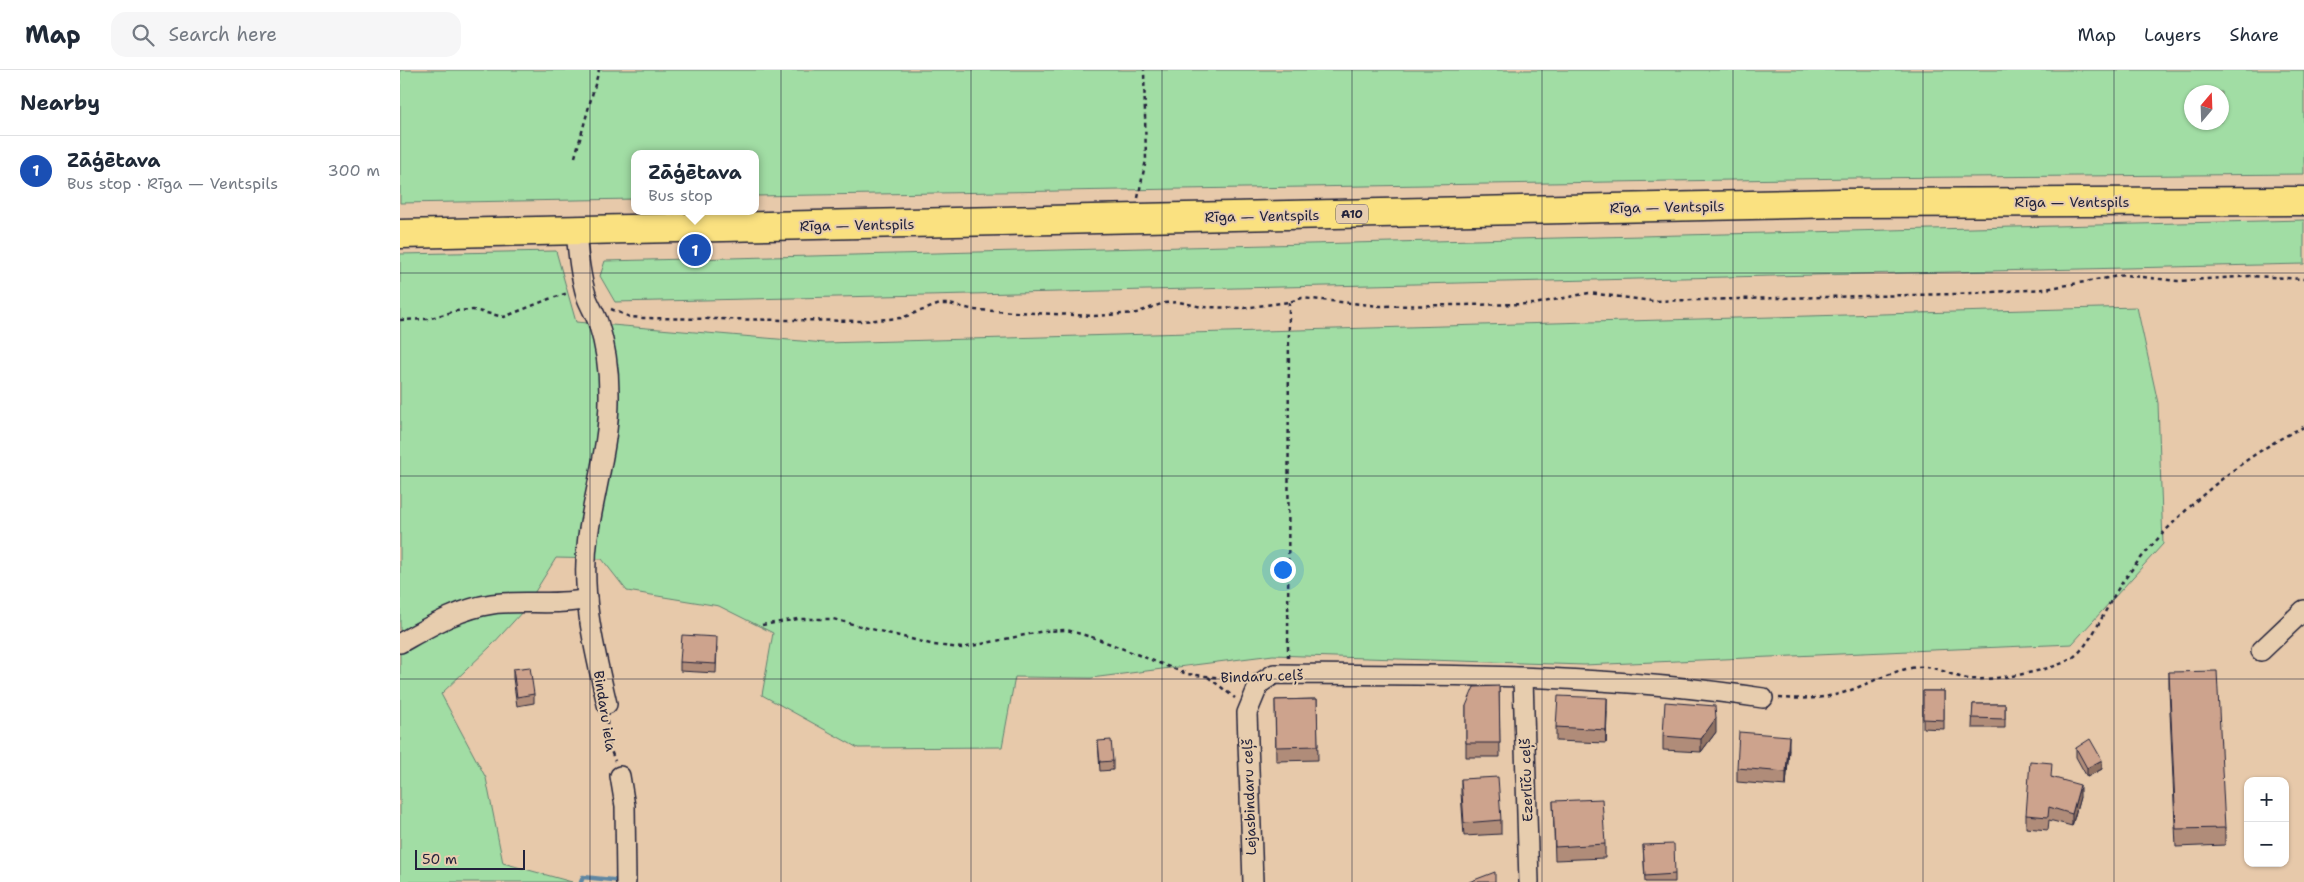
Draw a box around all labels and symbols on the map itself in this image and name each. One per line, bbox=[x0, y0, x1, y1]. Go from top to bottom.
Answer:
north arrow bbox=[2184, 85, 2229, 130]
street label: Rīga — Ventspils bbox=[2015, 193, 2129, 211]
street label: Rīga — Ventspils bbox=[1609, 197, 1725, 217]
road number: A10 bbox=[1336, 204, 1368, 224]
street label: Rīga — Ventspils bbox=[1204, 206, 1320, 226]
street label: Rīga — Ventspils bbox=[799, 215, 915, 235]
pin: 1 bbox=[679, 231, 711, 269]
your location bbox=[1270, 557, 1296, 583]
street label: Bindaru ceļš bbox=[1220, 666, 1304, 687]
street label: Bindaru iela bbox=[590, 669, 620, 753]
street label: Lejasbindaru ceļš bbox=[1238, 738, 1261, 856]
street label: Ezerlīču ceļš bbox=[1516, 738, 1537, 822]
scale bar bbox=[415, 847, 525, 870]

